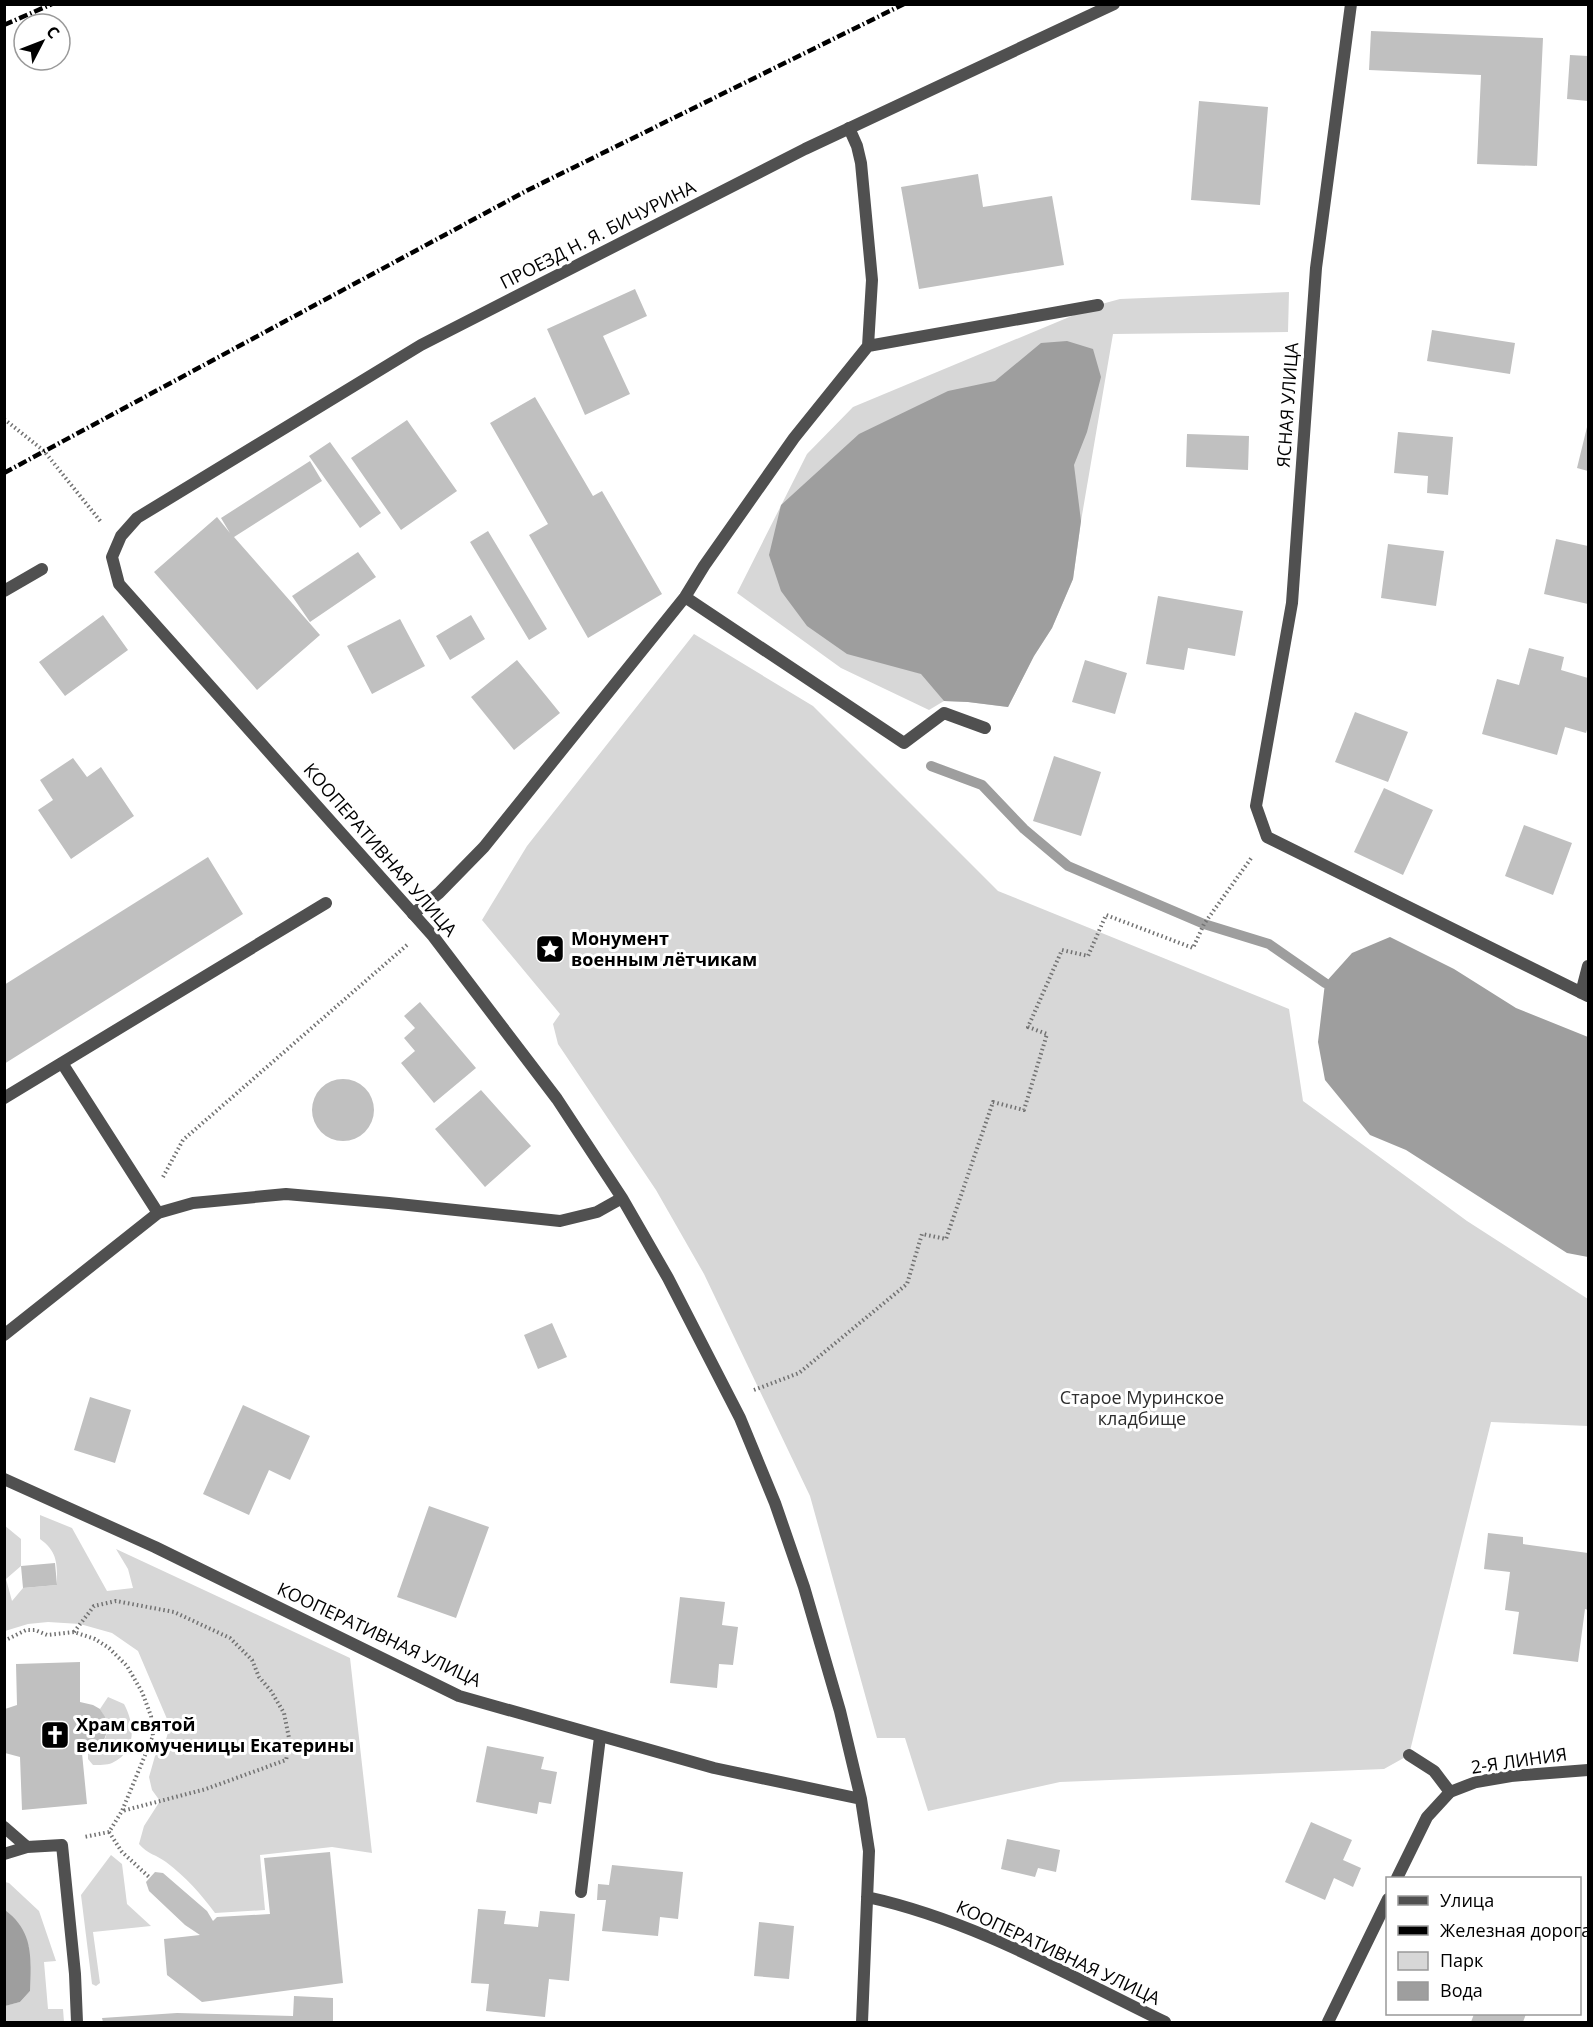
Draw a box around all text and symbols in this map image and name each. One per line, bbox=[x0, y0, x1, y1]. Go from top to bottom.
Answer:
north arrow bbox=[12, 12, 72, 72]
text: С bbox=[42, 21, 65, 43]
street label: ПРОЕЗД Н. Я. БИЧУРИНА bbox=[496, 174, 700, 294]
street label: ЯСНАЯ УЛИЦА bbox=[1271, 341, 1303, 468]
street label: КООПЕРАТИВНАЯ УЛИЦА bbox=[299, 758, 463, 942]
place label: Монумент военным лётчикам bbox=[571, 926, 757, 971]
place icon: Монумент военным лётчикам bbox=[534, 933, 566, 965]
park label: Старое Муринское кладбище bbox=[1060, 1385, 1224, 1430]
street label: КООПЕРАТИВНАЯ УЛИЦА bbox=[274, 1576, 486, 1692]
place label: Храм святой великомученицы Екатерины bbox=[76, 1712, 354, 1757]
church icon: Храм святой великомученицы Екатерины bbox=[39, 1719, 71, 1751]
street label: 2-Я ЛИНИЯ bbox=[1469, 1741, 1568, 1779]
legend bbox=[1386, 1877, 1581, 2015]
text: Улица bbox=[1440, 1888, 1494, 1912]
street label: КООПЕРАТИВНАЯ УЛИЦА bbox=[953, 1894, 1165, 2010]
text: Железная дорога bbox=[1440, 1918, 1591, 1942]
text: Парк bbox=[1440, 1948, 1484, 1972]
text: Вода bbox=[1440, 1978, 1483, 2002]

